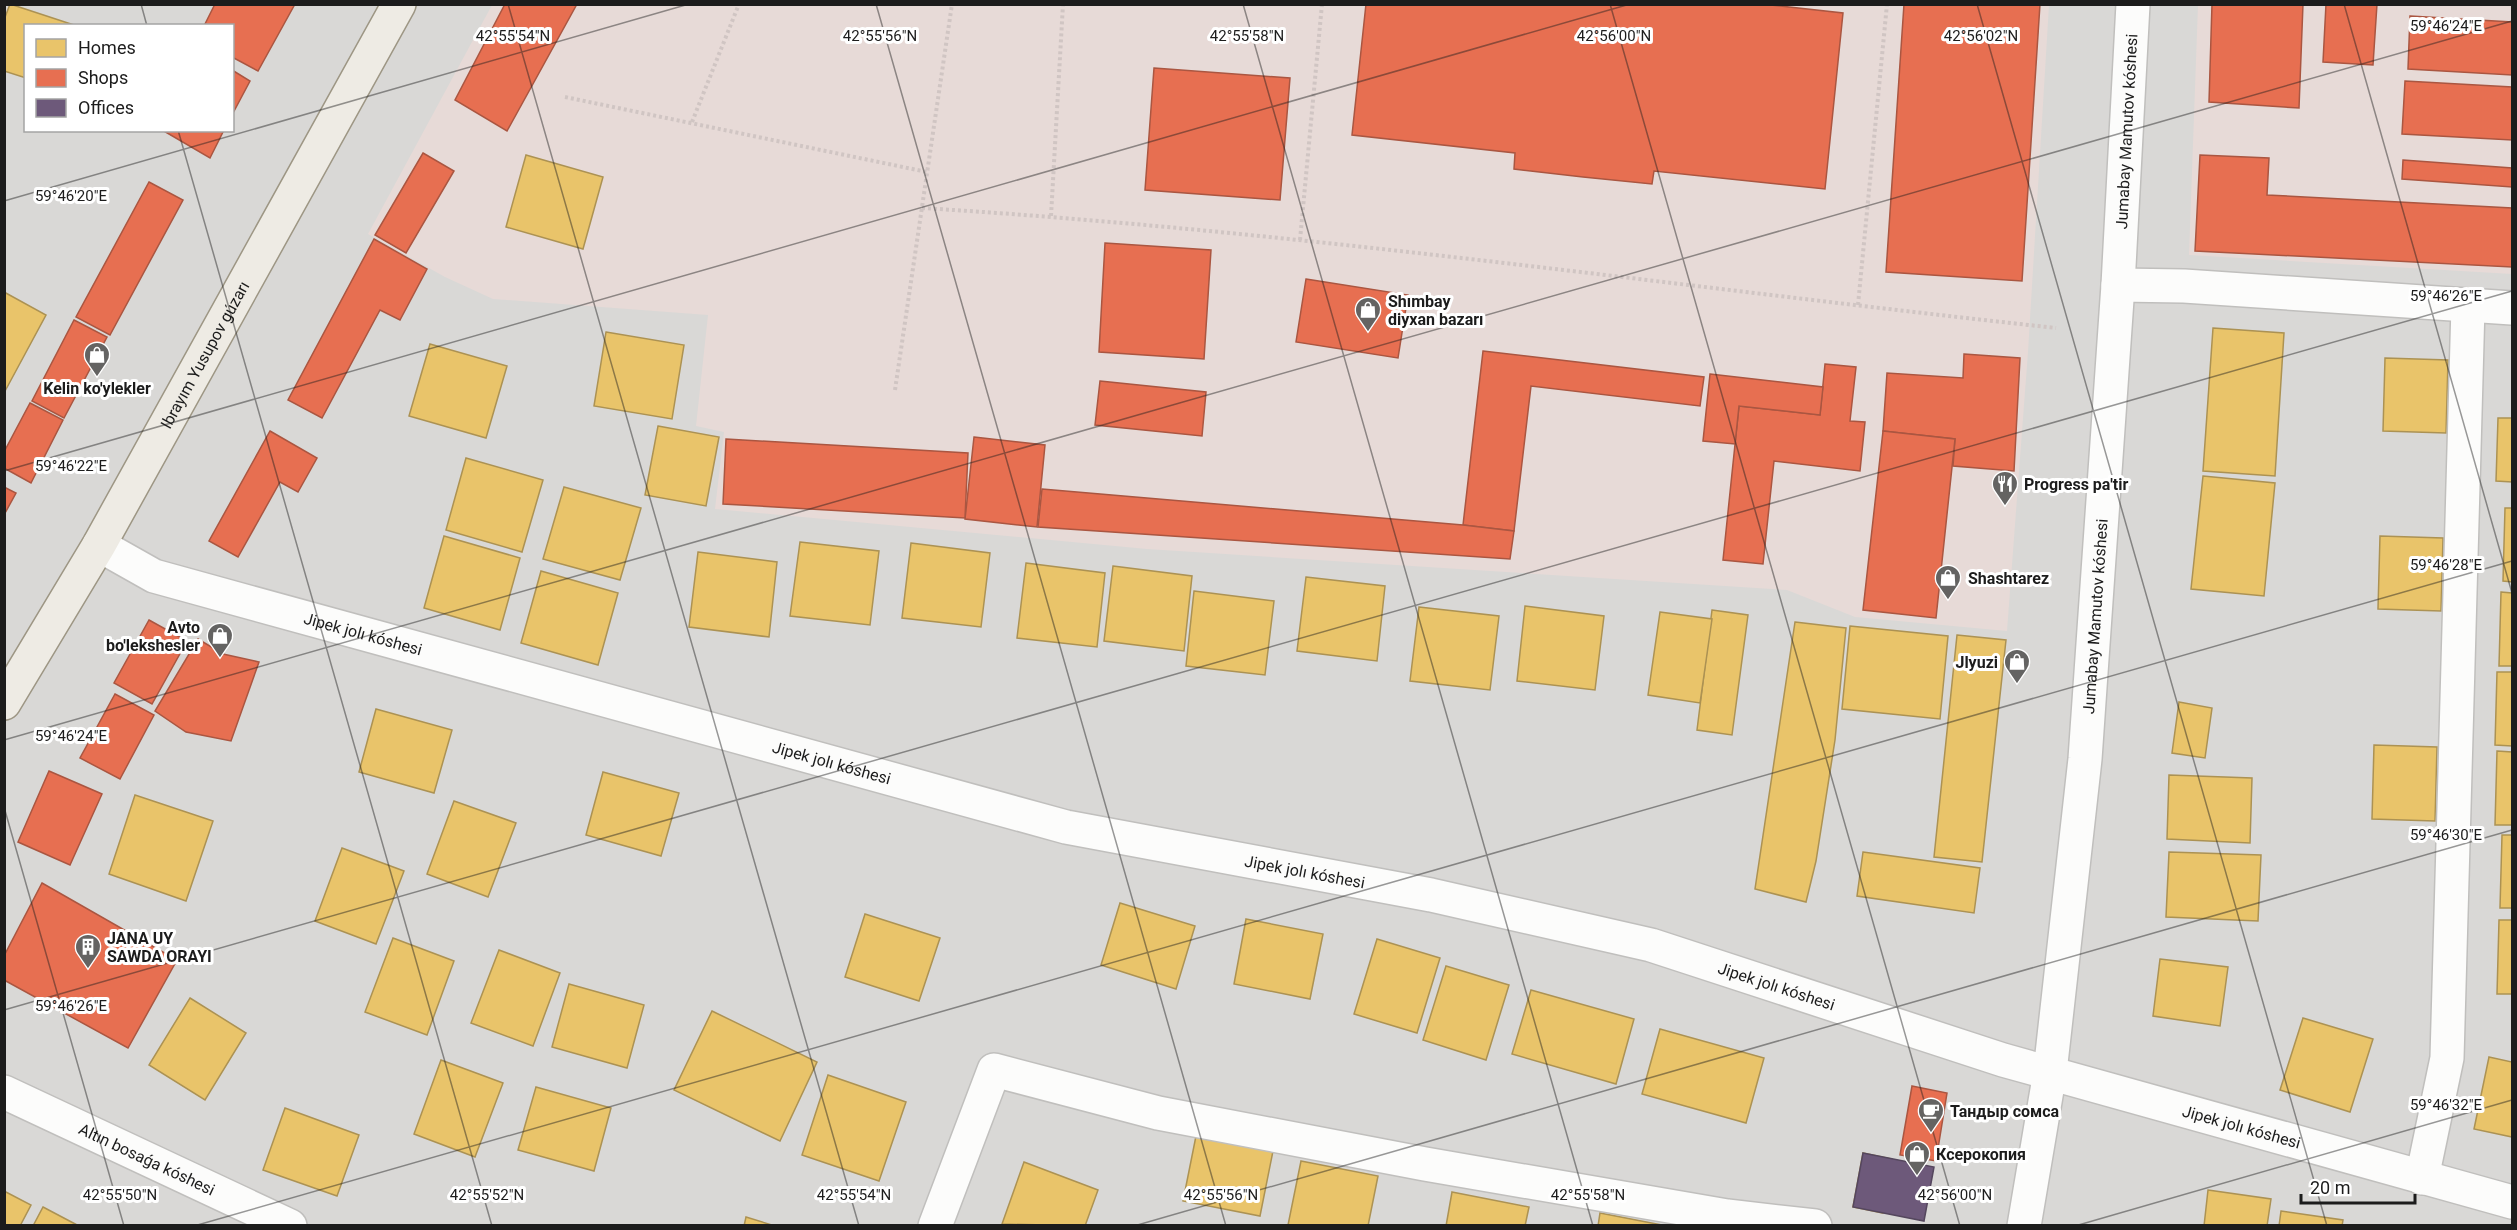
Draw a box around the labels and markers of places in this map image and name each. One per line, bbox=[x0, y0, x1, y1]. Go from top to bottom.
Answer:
place label: Shımbay diyxan bazarı bbox=[1388, 292, 1483, 329]
shop icon: Shımbay diyxan bazarı bbox=[1353, 295, 1383, 333]
shop icon: Kelin ko'ylekler bbox=[82, 340, 112, 378]
place label: Kelin ko'ylekler bbox=[43, 379, 151, 398]
restaurant icon: Progress pa'tir bbox=[1990, 469, 2020, 507]
place label: Progress pa'tir bbox=[2024, 475, 2128, 494]
shop icon: Shashtarez bbox=[1933, 563, 1963, 601]
place label: Shashtarez bbox=[1968, 569, 2049, 588]
place label: Avto bo'lekshesler bbox=[106, 618, 200, 655]
shop icon: Avto bo'lekshesler bbox=[205, 621, 235, 659]
shop icon: Jlyuzi bbox=[2002, 647, 2032, 685]
place label: Jlyuzi bbox=[1955, 653, 1998, 672]
place label: JANA UY SAWDA ORAYI bbox=[107, 929, 212, 966]
building icon: JANA UY SAWDA ORAYI bbox=[73, 932, 103, 970]
cafe icon: Тандыр сомса bbox=[1916, 1096, 1946, 1134]
place label: Тандыр сомса bbox=[1950, 1102, 2060, 1121]
shop icon: Ксерокопия bbox=[1902, 1139, 1932, 1177]
place label: Ксерокопия bbox=[1936, 1145, 2026, 1164]

